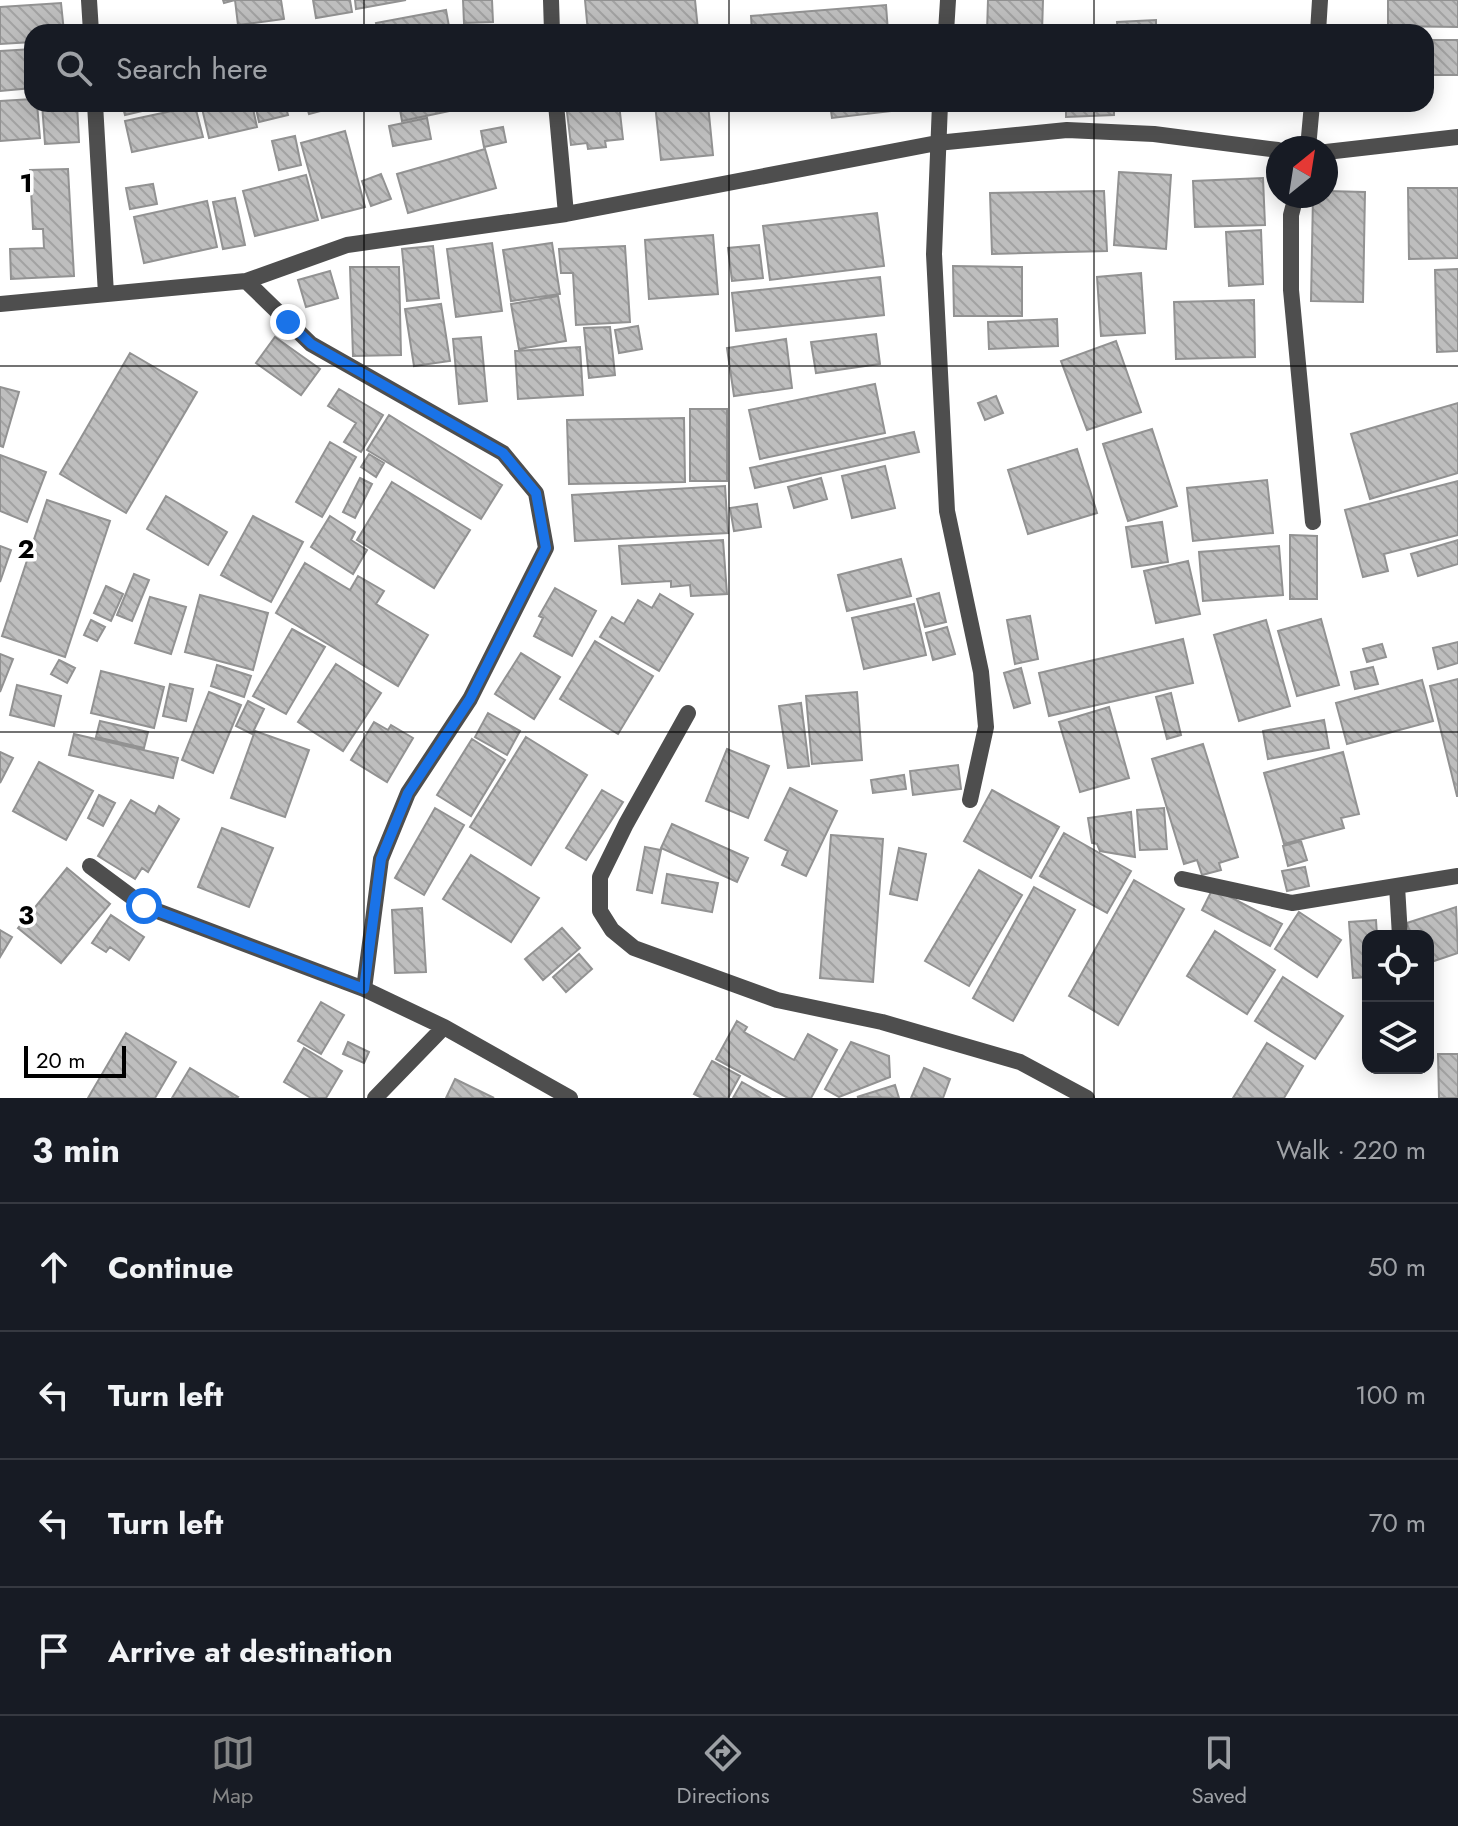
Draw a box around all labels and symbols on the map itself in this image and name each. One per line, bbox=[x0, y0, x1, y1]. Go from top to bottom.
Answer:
north arrow bbox=[1266, 136, 1338, 208]
text: 1 bbox=[19, 164, 33, 202]
route end bbox=[270, 304, 306, 340]
text: 2 bbox=[17, 530, 35, 568]
route start bbox=[126, 888, 162, 924]
text: 3 bbox=[18, 896, 34, 934]
scale bar bbox=[24, 1042, 126, 1078]

